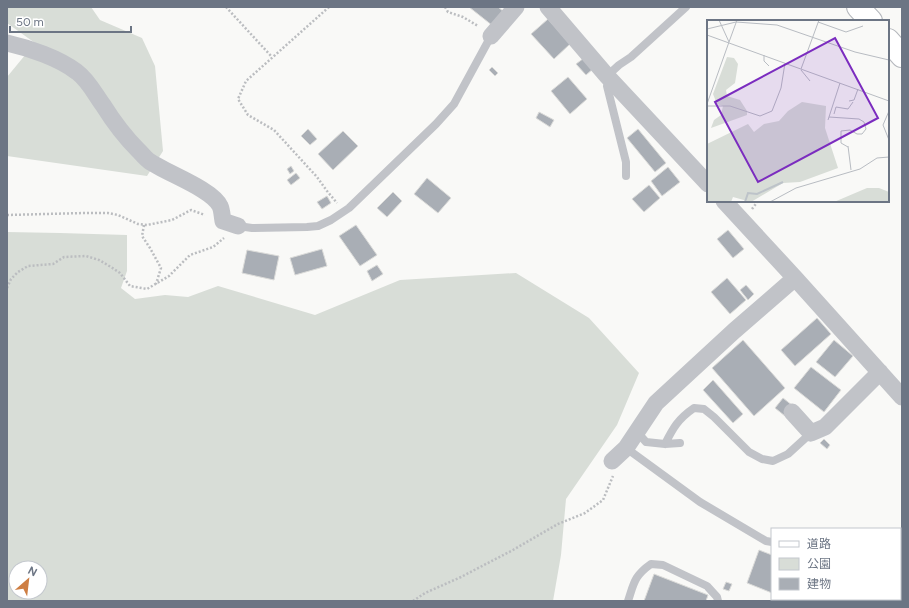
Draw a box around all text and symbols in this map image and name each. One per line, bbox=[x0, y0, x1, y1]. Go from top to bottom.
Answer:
scale bar bbox=[10, 8, 131, 34]
text: 50 m bbox=[16, 15, 44, 29]
inset map bbox=[707, 20, 889, 202]
legend bbox=[771, 528, 901, 600]
text: 道路 bbox=[807, 537, 831, 551]
text: 公園 bbox=[807, 557, 831, 571]
north arrow bbox=[8, 560, 48, 600]
text: N bbox=[26, 564, 39, 579]
text: 建物 bbox=[807, 577, 831, 591]

